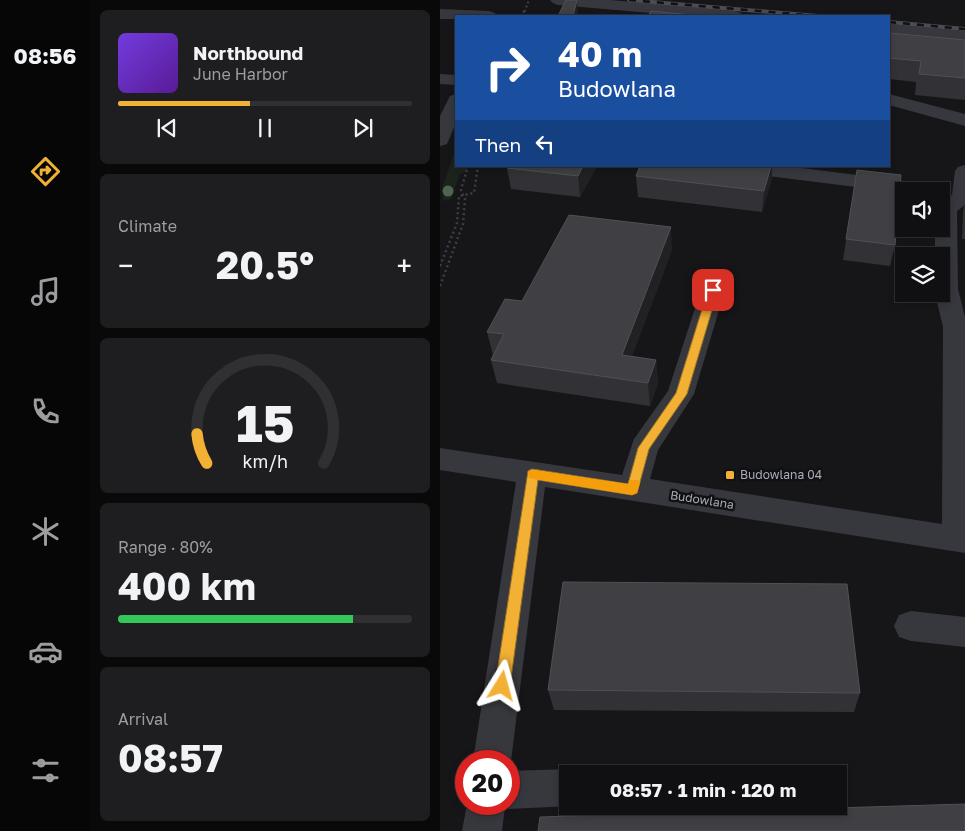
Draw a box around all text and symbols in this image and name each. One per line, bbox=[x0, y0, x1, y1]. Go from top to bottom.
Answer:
text: 40 m bbox=[558, 33, 642, 75]
icon: right bbox=[475, 35, 540, 100]
text: Northbound bbox=[193, 41, 303, 64]
text: 08:56 bbox=[14, 42, 76, 69]
text: June Harbor bbox=[193, 64, 288, 84]
text: Budowlana bbox=[558, 75, 676, 102]
icon: previous bbox=[153, 114, 181, 142]
icon: pause bbox=[251, 114, 279, 142]
icon: next bbox=[349, 114, 377, 142]
icon: left bbox=[531, 130, 559, 158]
text: Then bbox=[475, 133, 521, 156]
icon: directions bbox=[28, 154, 63, 189]
map controls bbox=[895, 182, 950, 302]
button: sound bbox=[895, 182, 950, 237]
text: Climate bbox=[118, 216, 177, 236]
text: 20.5° bbox=[216, 242, 314, 287]
button: layers bbox=[895, 247, 950, 302]
text: − bbox=[118, 249, 133, 282]
text: + bbox=[397, 249, 412, 282]
pin bbox=[692, 269, 734, 311]
icon: music bbox=[28, 274, 63, 309]
icon: arrive bbox=[699, 276, 727, 304]
text: 15 bbox=[236, 391, 294, 453]
icon: phone bbox=[28, 394, 63, 429]
text: km/h bbox=[242, 450, 288, 472]
place label: Budowlana 04 bbox=[740, 467, 822, 482]
marker: Budowlana 04 bbox=[724, 469, 736, 481]
street label: Budowlana bbox=[669, 487, 735, 512]
icon: climate bbox=[28, 514, 63, 549]
text: Range · 80% bbox=[118, 537, 213, 557]
text: 400 km bbox=[118, 563, 256, 608]
icon: car bbox=[28, 634, 63, 669]
position arrow bbox=[475, 659, 527, 711]
text: Arrival bbox=[118, 709, 168, 729]
text: 08:57 bbox=[118, 735, 223, 780]
speed limit sign: 20 bbox=[455, 750, 520, 815]
icon: filters bbox=[28, 753, 63, 788]
text: 08:57 · 1 min · 120 m bbox=[610, 778, 796, 801]

